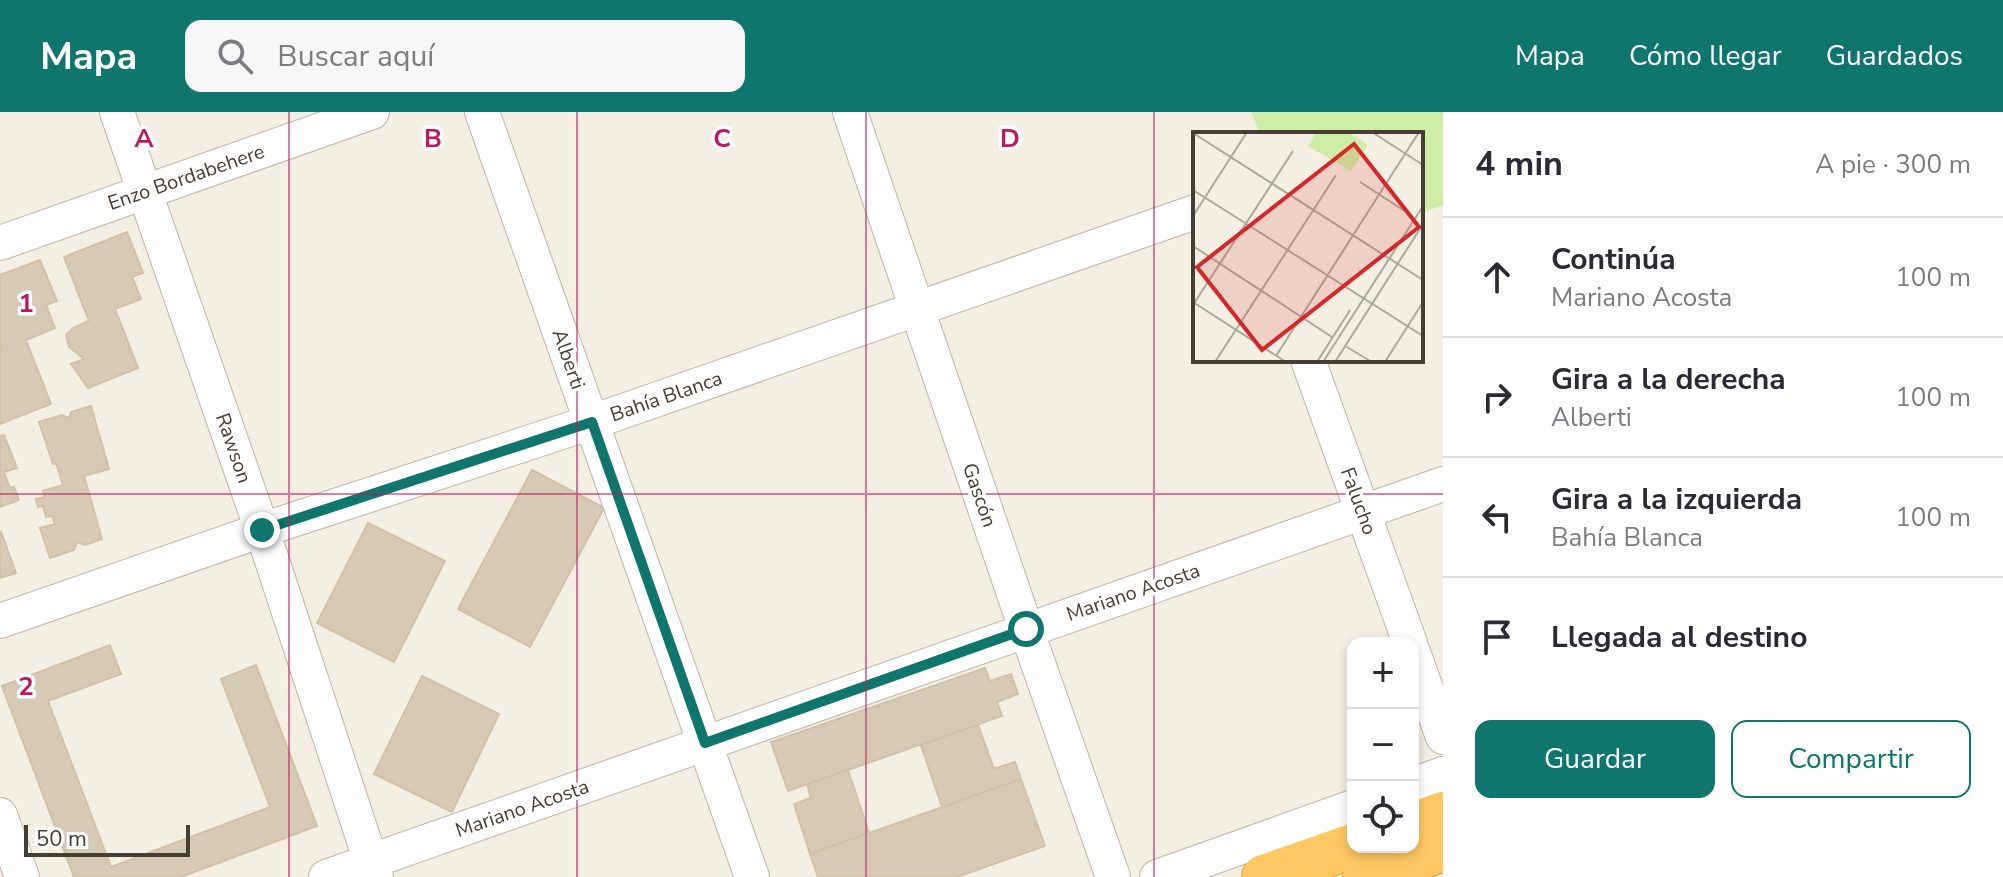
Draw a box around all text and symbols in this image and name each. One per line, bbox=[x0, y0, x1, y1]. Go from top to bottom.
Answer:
search box bbox=[185, 20, 745, 92]
text: Mapa bbox=[40, 31, 137, 82]
icon: search bbox=[213, 34, 257, 78]
text: Buscar aquí bbox=[277, 36, 434, 77]
text: Mapa bbox=[1515, 37, 1585, 75]
text: Cómo llegar bbox=[1629, 37, 1782, 75]
text: Guardados bbox=[1826, 37, 1963, 75]
text: A bbox=[134, 121, 154, 156]
text: B bbox=[424, 121, 442, 156]
text: C bbox=[713, 121, 731, 156]
text: D bbox=[1000, 121, 1020, 156]
inset map bbox=[1193, 132, 1423, 362]
street label: Enzo Bordabehere bbox=[104, 138, 268, 217]
text: 4 min bbox=[1475, 141, 1563, 187]
text: A pie · 300 m bbox=[1815, 147, 1971, 182]
text: Continúa bbox=[1551, 239, 1676, 280]
icon: ahead bbox=[1475, 255, 1519, 299]
text: 100 m bbox=[1895, 260, 1971, 295]
text: Mariano Acosta bbox=[1551, 280, 1732, 315]
text: 1 bbox=[18, 286, 34, 321]
street label: Alberti bbox=[546, 325, 591, 393]
text: Gira a la derecha bbox=[1551, 359, 1786, 400]
street label: Bahía Blanca bbox=[606, 365, 726, 428]
icon: right bbox=[1475, 375, 1519, 419]
text: 100 m bbox=[1895, 380, 1971, 415]
text: Alberti bbox=[1551, 400, 1632, 435]
street label: Rawson bbox=[209, 409, 258, 487]
street label: Gascón bbox=[956, 459, 1003, 531]
street label: Falucho bbox=[1334, 464, 1383, 539]
text: Gira a la izquierda bbox=[1551, 479, 1802, 520]
icon: left bbox=[1475, 495, 1519, 539]
text: 100 m bbox=[1895, 500, 1971, 535]
route end bbox=[244, 512, 280, 548]
text: Bahía Blanca bbox=[1551, 520, 1703, 555]
street label: Mariano Acosta bbox=[1063, 557, 1204, 628]
route start bbox=[1008, 611, 1044, 647]
icon: arrive bbox=[1475, 615, 1519, 659]
text: Llegada al destino bbox=[1551, 617, 1807, 658]
map controls bbox=[1347, 637, 1419, 853]
button: + bbox=[1347, 637, 1419, 709]
text: 2 bbox=[18, 669, 34, 704]
button: − bbox=[1347, 709, 1419, 781]
button: Guardar bbox=[1475, 720, 1715, 798]
button: Compartir bbox=[1731, 720, 1971, 798]
street label: Mariano Acosta bbox=[452, 773, 593, 844]
button: locate bbox=[1347, 781, 1419, 853]
scale bar bbox=[24, 821, 190, 857]
text: 50 m bbox=[36, 824, 87, 854]

